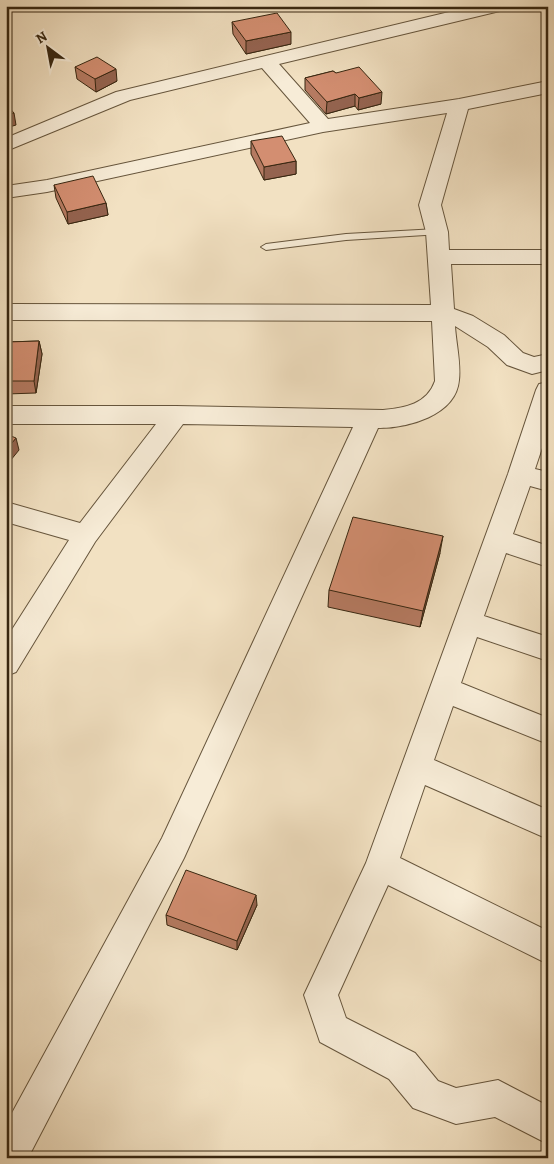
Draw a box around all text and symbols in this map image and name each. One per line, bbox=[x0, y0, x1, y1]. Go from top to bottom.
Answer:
north arrow bbox=[22, 22, 72, 72]
text: N bbox=[32, 27, 51, 48]

